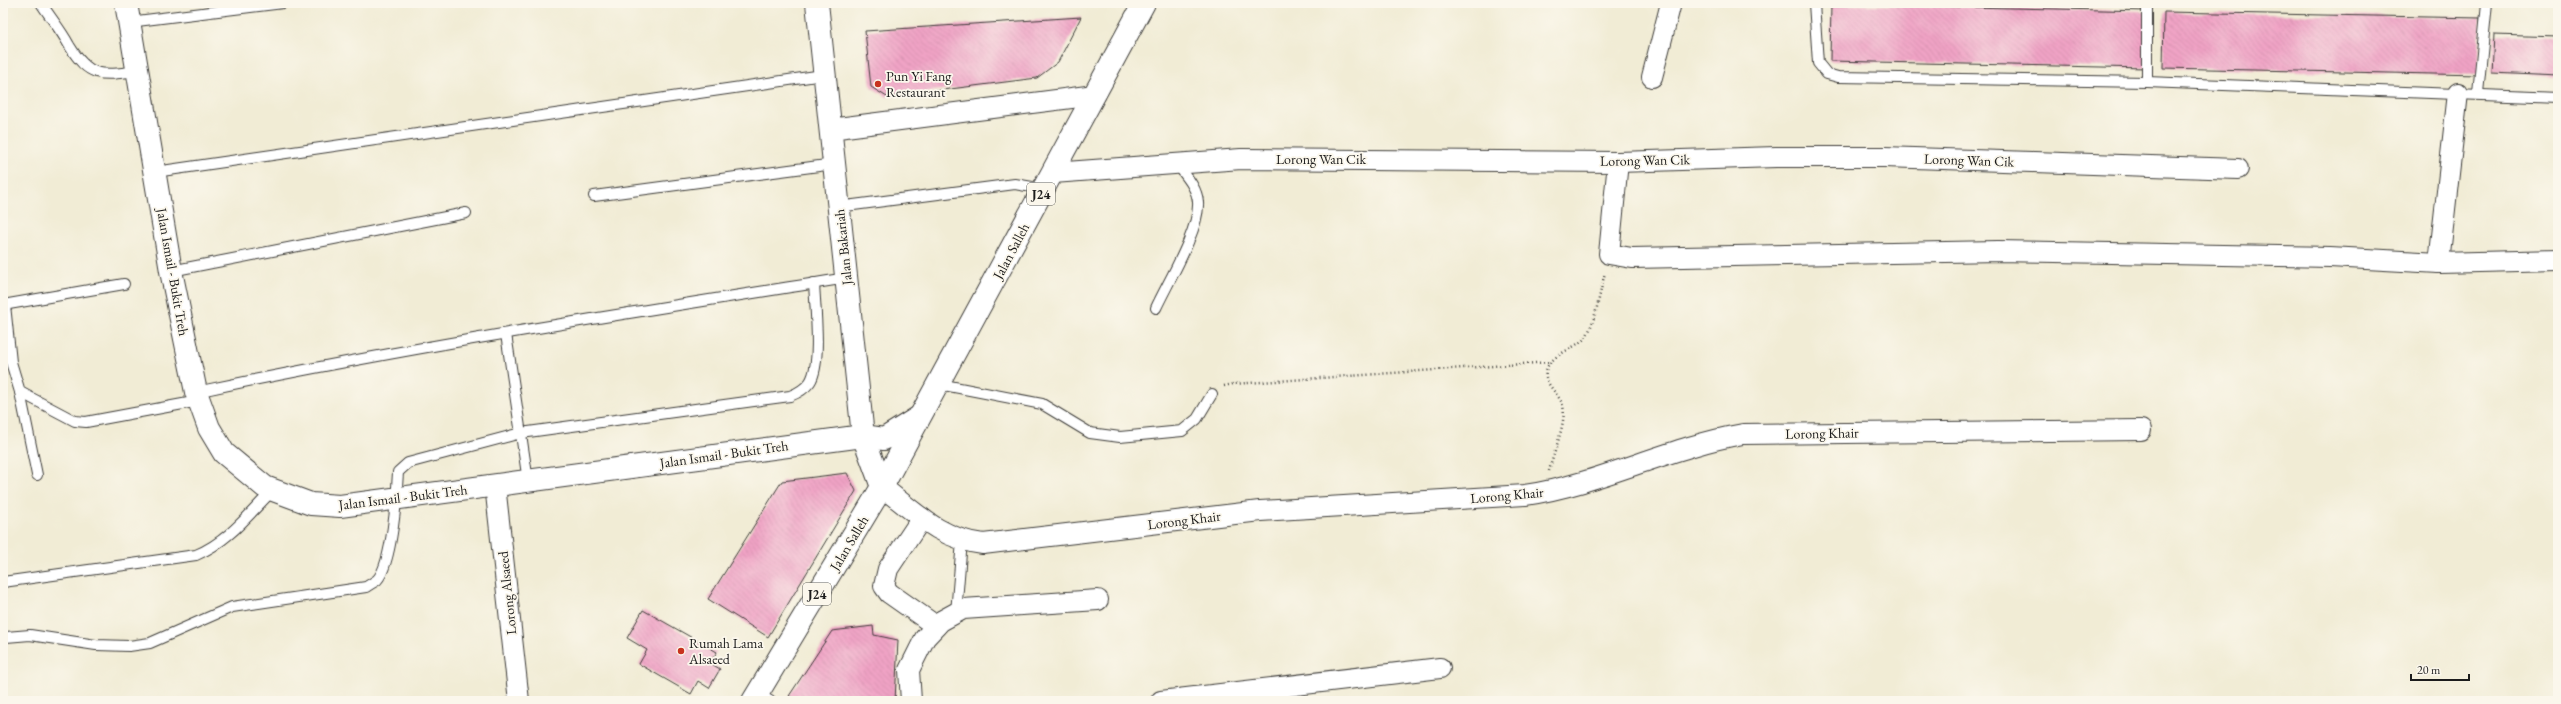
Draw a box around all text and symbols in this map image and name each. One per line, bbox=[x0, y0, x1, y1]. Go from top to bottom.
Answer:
place label: Pun Yi Fang Restaurant bbox=[886, 67, 952, 101]
marker: Pun Yi Fang Restaurant bbox=[873, 79, 883, 89]
street label: Lorong Wan Cik bbox=[1924, 149, 2015, 171]
street label: Lorong Wan Cik bbox=[1276, 150, 1366, 168]
street label: Lorong Wan Cik bbox=[1600, 150, 1691, 170]
road number: J24 bbox=[1027, 183, 1055, 205]
street label: Jalan Ismail - Bukit Treh bbox=[153, 206, 193, 337]
street label: Jalan Bakariah bbox=[830, 208, 856, 287]
street label: Jalan Salleh bbox=[988, 220, 1033, 283]
street label: Lorong Khair bbox=[1785, 423, 1859, 443]
street label: Jalan Ismail - Bukit Treh bbox=[658, 436, 789, 472]
street label: Jalan Ismail - Bukit Treh bbox=[337, 480, 468, 514]
street label: Lorong Khair bbox=[1470, 483, 1545, 507]
street label: Lorong Khair bbox=[1146, 507, 1222, 533]
street label: Jalan Salleh bbox=[825, 512, 872, 575]
street label: Lorong Alsaeed bbox=[494, 549, 520, 636]
road number: J24 bbox=[803, 583, 831, 605]
place label: Rumah Lama Alsaeed bbox=[688, 634, 764, 668]
marker: Rumah Lama Alsaeed bbox=[676, 646, 686, 656]
scale bar bbox=[2411, 656, 2469, 682]
text: 20 m bbox=[2417, 662, 2441, 678]

